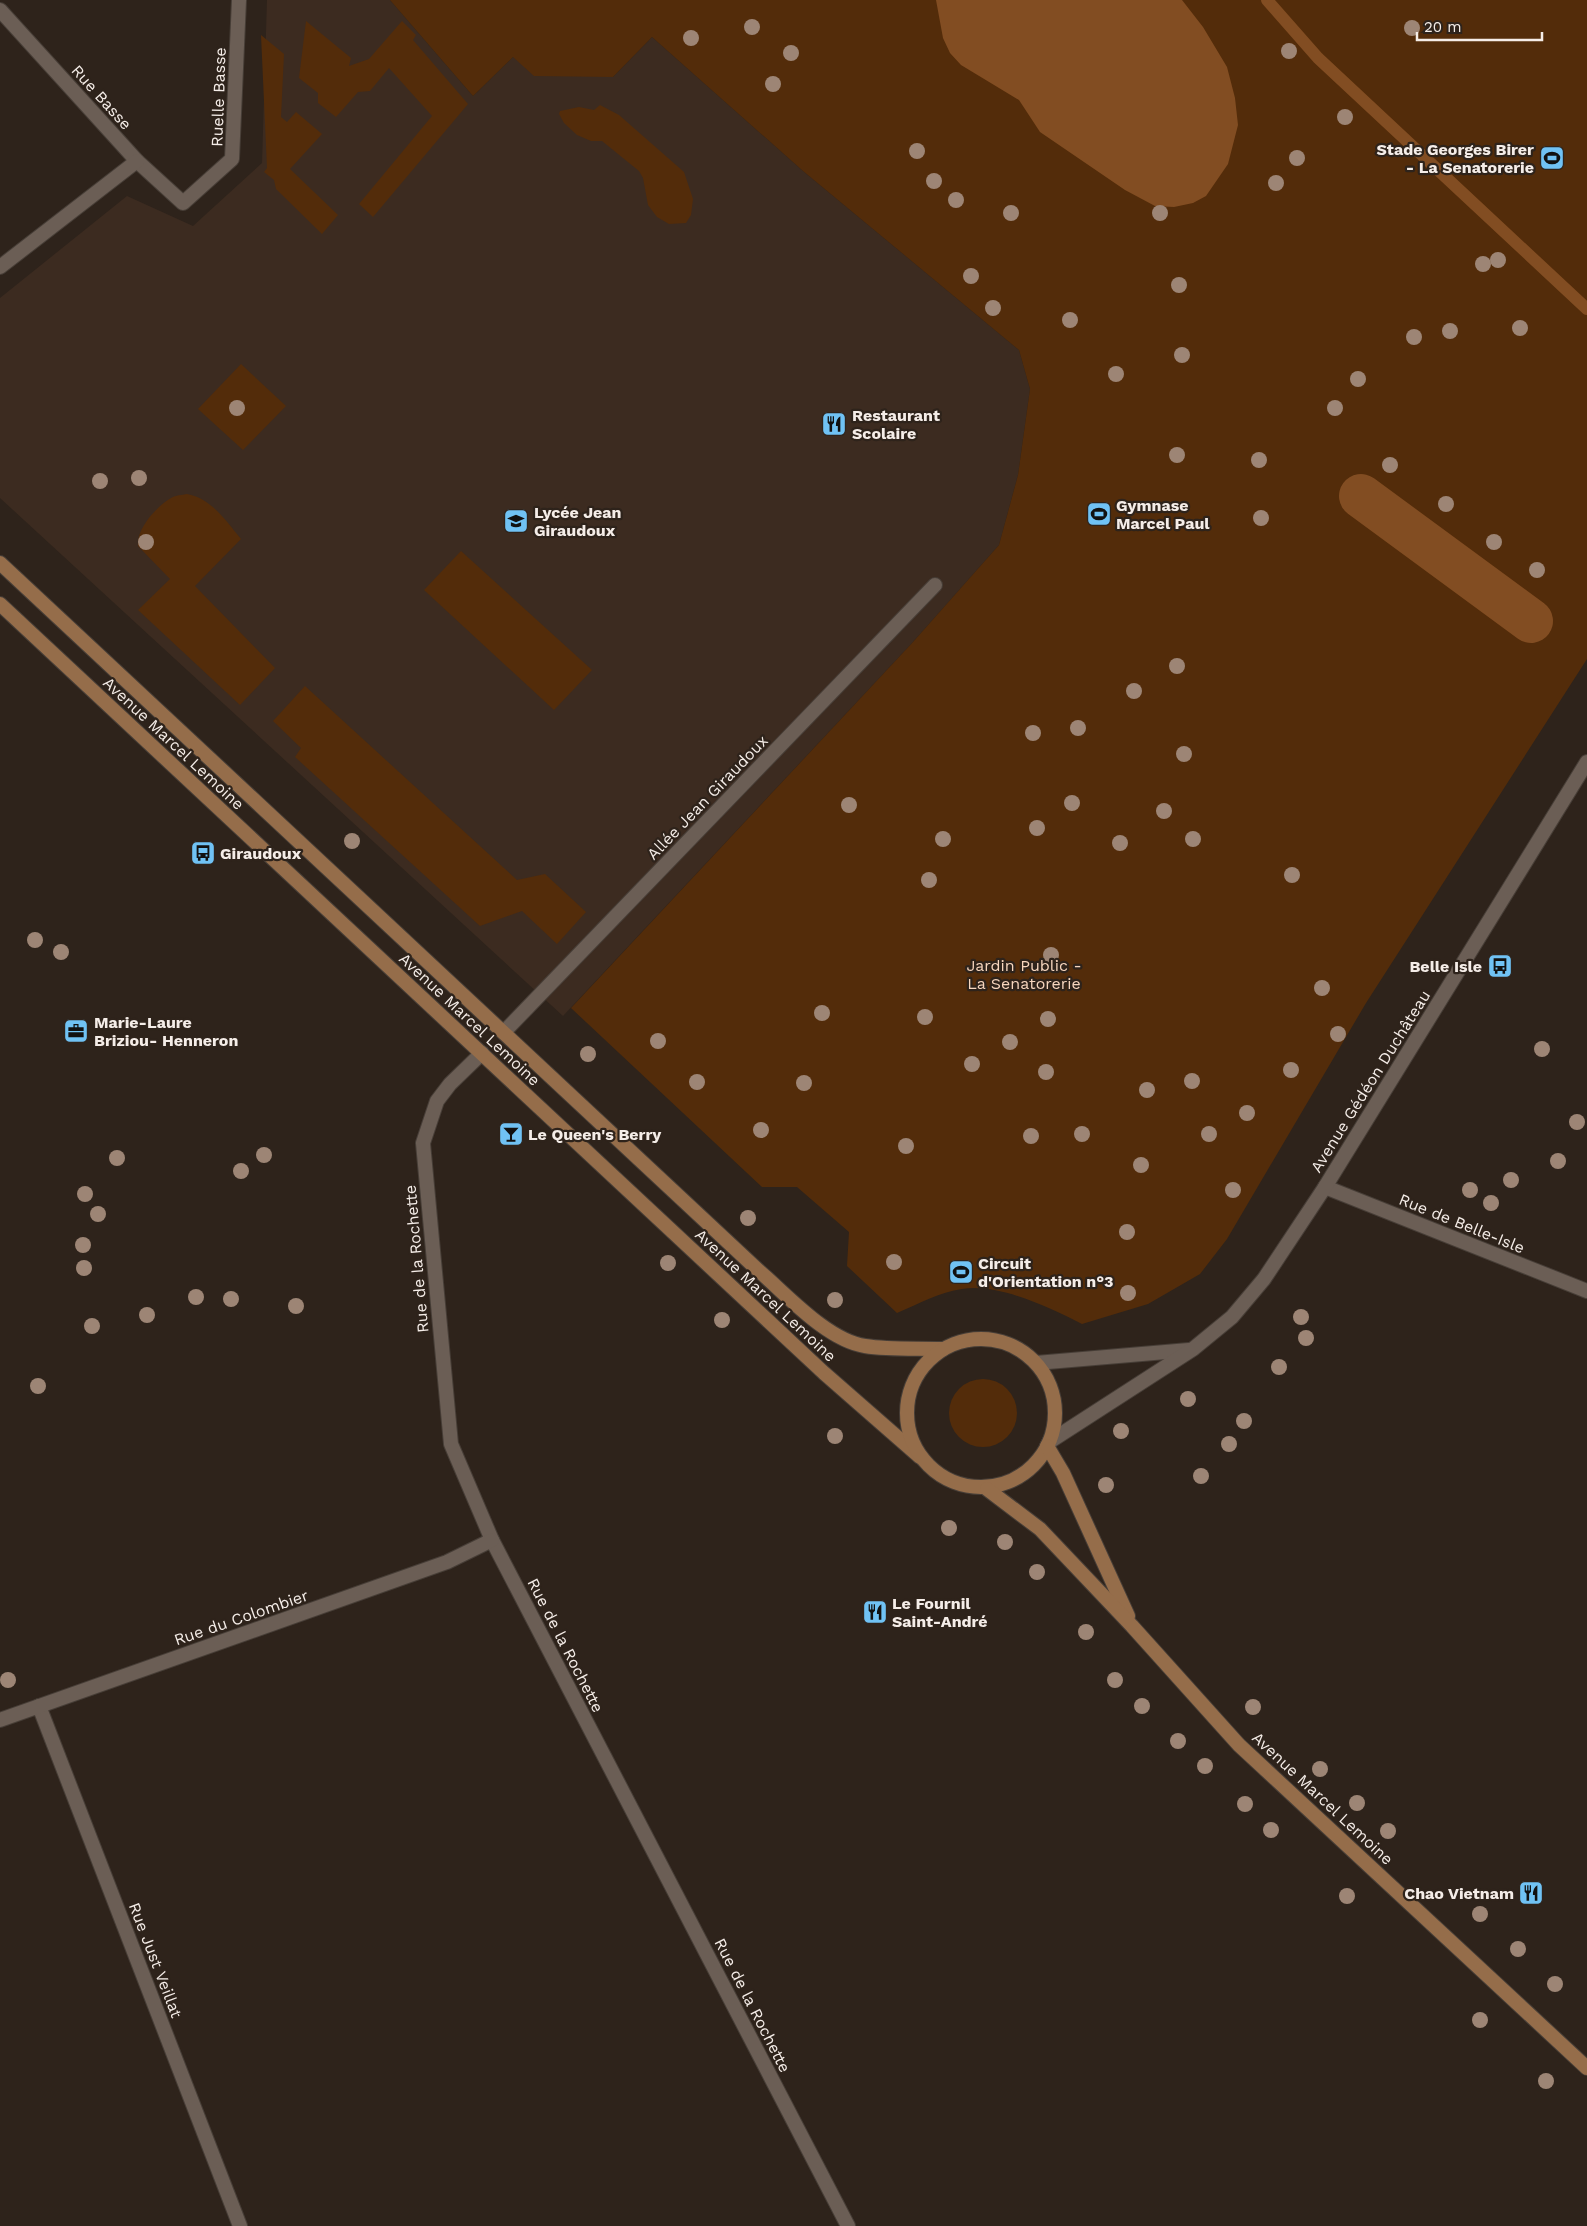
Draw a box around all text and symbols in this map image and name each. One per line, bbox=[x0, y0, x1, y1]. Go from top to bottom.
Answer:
scale bar bbox=[1417, 10, 1542, 42]
text: 20 m bbox=[1424, 18, 1462, 36]
street label: Ruelle Basse bbox=[207, 47, 230, 147]
street label: Rue Basse bbox=[68, 61, 136, 134]
place label: Stade Georges Birer - La Senatorerie bbox=[1376, 140, 1534, 177]
sports icon: Stade Georges Birer - La Senatorerie bbox=[1539, 145, 1565, 171]
place label: Restaurant Scolaire bbox=[852, 406, 940, 443]
restaurant icon: Restaurant Scolaire bbox=[821, 411, 847, 437]
place label: Gymnase Marcel Paul bbox=[1116, 496, 1210, 533]
sports icon: Gymnase Marcel Paul bbox=[1086, 501, 1112, 527]
place label: Lycée Jean Giraudoux bbox=[534, 503, 621, 540]
school or university icon: Lycée Jean Giraudoux bbox=[503, 508, 529, 534]
street label: Avenue Marcel Lemoine bbox=[99, 673, 248, 814]
street label: Allée Jean Giraudoux bbox=[643, 731, 772, 864]
bus stop icon: Giraudoux bbox=[190, 840, 216, 866]
place label: Giraudoux bbox=[220, 844, 302, 863]
street label: Avenue Marcel Lemoine bbox=[395, 949, 544, 1090]
bus stop icon: Belle Isle bbox=[1487, 953, 1513, 979]
park label: Jardin Public - La Senatorerie bbox=[966, 956, 1082, 993]
place label: Belle Isle bbox=[1409, 957, 1482, 976]
street label: Avenue Gédéon Duchâteau bbox=[1306, 987, 1434, 1176]
place label: Marie-Laure Briziou- Henneron bbox=[94, 1013, 238, 1050]
office icon: Marie-Laure Briziou- Henneron bbox=[63, 1018, 89, 1044]
bar icon: Le Queen's Berry bbox=[498, 1121, 524, 1147]
place label: Le Queen's Berry bbox=[528, 1125, 662, 1144]
street label: Rue de la Rochette bbox=[401, 1184, 432, 1334]
street label: Rue de Belle-Isle bbox=[1396, 1190, 1527, 1257]
street label: Avenue Marcel Lemoine bbox=[691, 1225, 840, 1366]
place label: Circuit d'Orientation n°3 bbox=[978, 1254, 1114, 1291]
sports icon: Circuit d'Orientation n°3 bbox=[948, 1259, 974, 1285]
street label: Rue de la Rochette bbox=[523, 1575, 608, 1716]
street label: Rue du Colombier bbox=[172, 1585, 311, 1649]
place label: Le Fournil Saint-André bbox=[892, 1594, 988, 1631]
restaurant icon: Le Fournil Saint-André bbox=[862, 1599, 888, 1625]
street label: Avenue Marcel Lemoine bbox=[1248, 1728, 1397, 1869]
restaurant icon: Chao Vietnam bbox=[1518, 1880, 1544, 1906]
place label: Chao Vietnam bbox=[1404, 1884, 1514, 1903]
street label: Rue Just Veillat bbox=[125, 1900, 186, 2021]
street label: Rue de la Rochette bbox=[710, 1935, 795, 2076]

